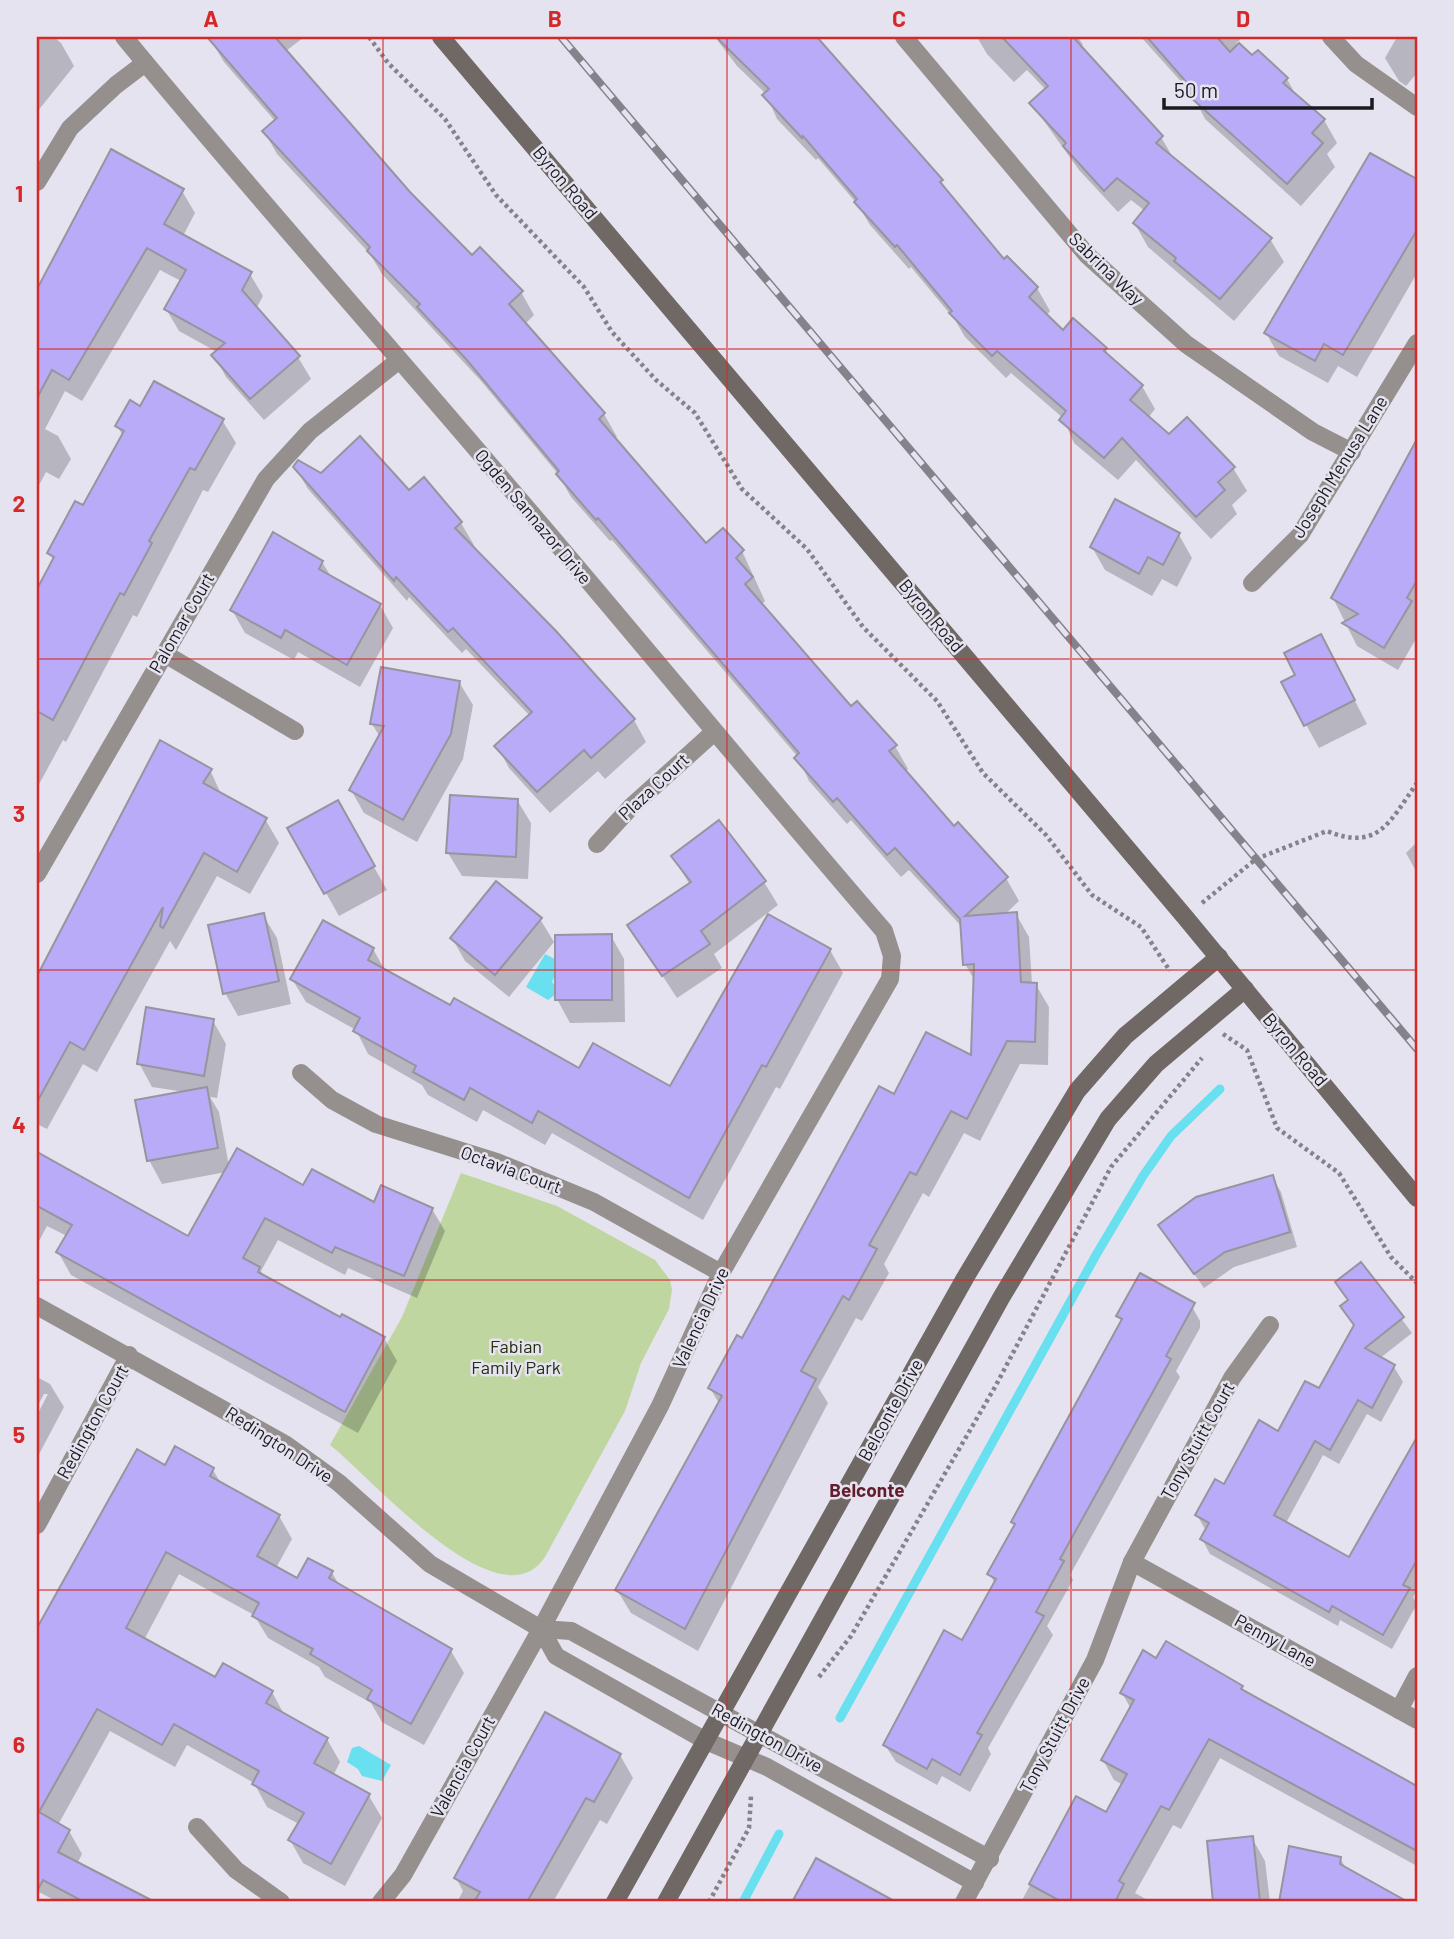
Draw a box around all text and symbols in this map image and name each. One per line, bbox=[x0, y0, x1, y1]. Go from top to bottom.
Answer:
text: A bbox=[203, 4, 219, 32]
text: B bbox=[548, 4, 562, 32]
text: C bbox=[892, 4, 906, 32]
text: D bbox=[1236, 4, 1250, 32]
scale bar bbox=[1164, 66, 1372, 110]
text: 50 m bbox=[1174, 77, 1218, 102]
street label: Byron Road bbox=[529, 141, 603, 223]
text: 1 bbox=[15, 179, 23, 207]
street label: Sabrina Way bbox=[1065, 227, 1149, 309]
street label: Joseph Menusa Lane bbox=[1286, 391, 1392, 542]
street label: Ogden Sannazor Drive bbox=[471, 444, 597, 588]
text: 2 bbox=[13, 489, 25, 517]
street label: Palomar Court bbox=[144, 569, 219, 676]
street label: Byron Road bbox=[895, 574, 969, 656]
street label: Plaza Court bbox=[613, 748, 693, 825]
text: 3 bbox=[13, 799, 25, 827]
street label: Byron Road bbox=[1259, 1008, 1333, 1090]
text: 4 bbox=[12, 1110, 26, 1138]
street label: Octavia Court bbox=[458, 1141, 565, 1197]
street label: Valencia Drive bbox=[667, 1263, 733, 1372]
park label: Fabian Family Park bbox=[471, 1335, 561, 1378]
street label: Belconte Drive bbox=[853, 1355, 927, 1464]
street label: Redington Court bbox=[52, 1360, 133, 1483]
street label: Tony Stuitt Court bbox=[1156, 1377, 1239, 1504]
street label: Redington Drive bbox=[222, 1401, 337, 1487]
text: 5 bbox=[13, 1420, 25, 1448]
district label: Belconte bbox=[829, 1478, 905, 1501]
street label: Penny Lane bbox=[1231, 1609, 1320, 1671]
street label: Tony Stuitt Drive bbox=[1014, 1673, 1094, 1796]
street label: Redington Drive bbox=[708, 1697, 827, 1777]
street label: Valencia Court bbox=[425, 1712, 499, 1821]
text: 6 bbox=[13, 1730, 25, 1758]

